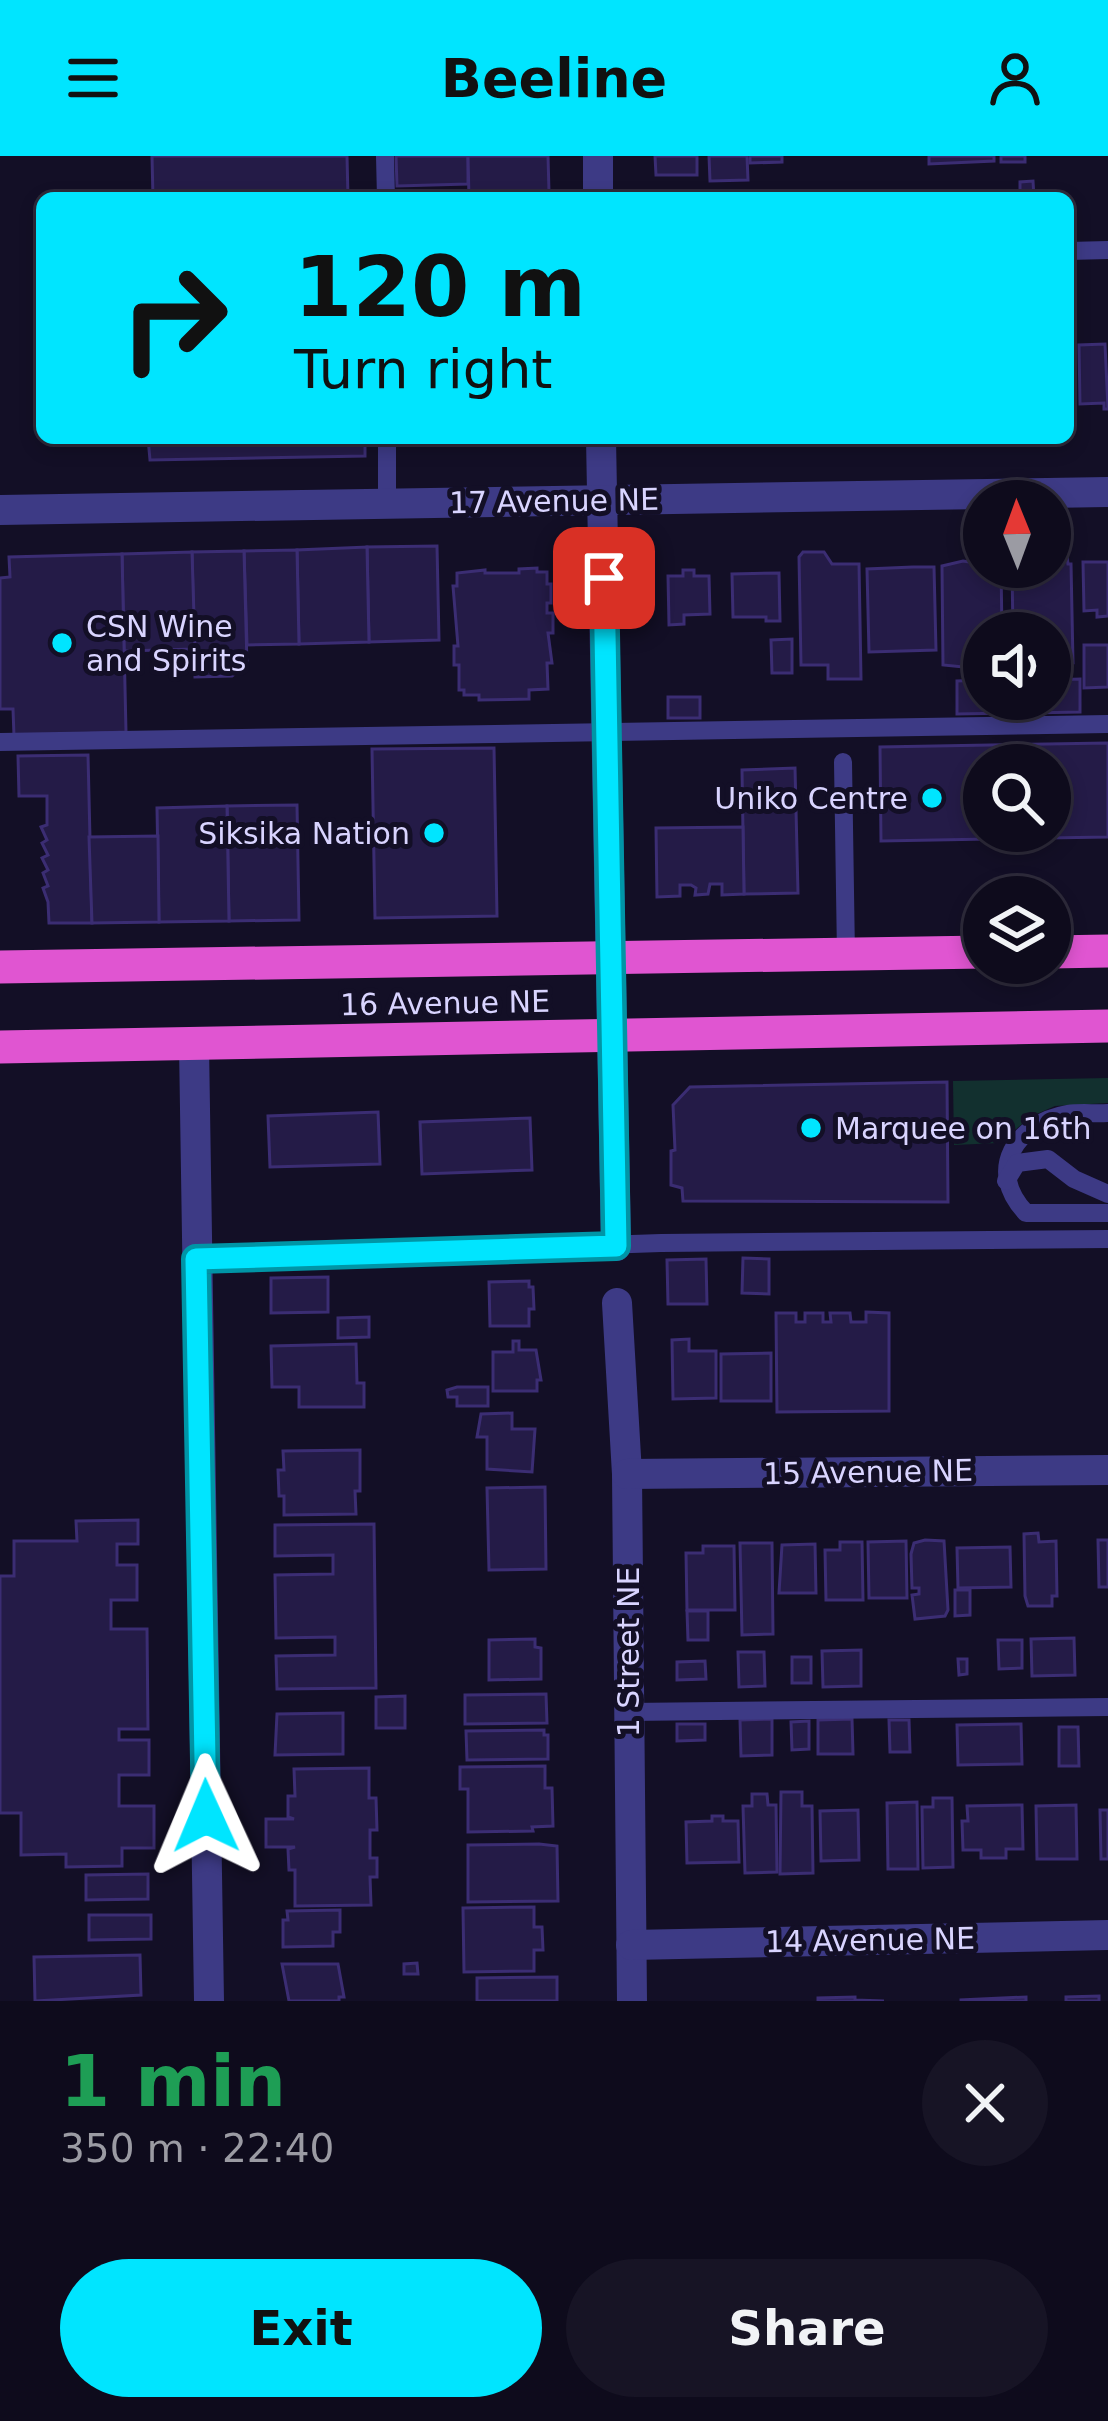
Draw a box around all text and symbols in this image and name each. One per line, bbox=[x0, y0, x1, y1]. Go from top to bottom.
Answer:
icon: menu bbox=[60, 45, 126, 111]
icon: person bbox=[982, 45, 1048, 111]
text: Beeline bbox=[441, 47, 667, 110]
text: 120 m bbox=[294, 238, 586, 336]
icon: right bbox=[96, 240, 252, 396]
text: Turn right bbox=[294, 338, 553, 401]
north arrow bbox=[963, 480, 1071, 588]
map controls bbox=[963, 480, 1071, 984]
street label: 17 Avenue NE bbox=[449, 482, 659, 520]
pin bbox=[553, 527, 655, 629]
icon: arrive bbox=[571, 545, 637, 611]
place label: CSN Wine and Spirits bbox=[86, 609, 246, 678]
button: sound bbox=[963, 612, 1071, 720]
marker: CSN Wine and Spirits bbox=[49, 630, 75, 656]
button: search bbox=[963, 744, 1071, 852]
place label: Uniko Centre bbox=[714, 781, 908, 816]
marker: Uniko Centre bbox=[919, 785, 945, 811]
place label: Siksika Nation bbox=[198, 816, 410, 851]
marker: Siksika Nation bbox=[421, 820, 447, 846]
button: layers bbox=[963, 876, 1071, 984]
street label: 16 Avenue NE bbox=[340, 984, 550, 1022]
place label: Marquee on 16th bbox=[835, 1111, 1091, 1146]
marker: Marquee on 16th bbox=[798, 1115, 824, 1141]
street label: 15 Avenue NE bbox=[763, 1453, 973, 1491]
street label: 1 Street NE bbox=[611, 1567, 646, 1737]
position arrow bbox=[143, 1753, 269, 1879]
street label: 14 Avenue NE bbox=[765, 1921, 975, 1959]
text: 1 min bbox=[60, 2039, 286, 2123]
button: close bbox=[922, 2040, 1048, 2166]
text: 350 m · 22:40 bbox=[60, 2126, 334, 2171]
button: Exit bbox=[60, 2259, 542, 2397]
button: Share bbox=[566, 2259, 1048, 2397]

